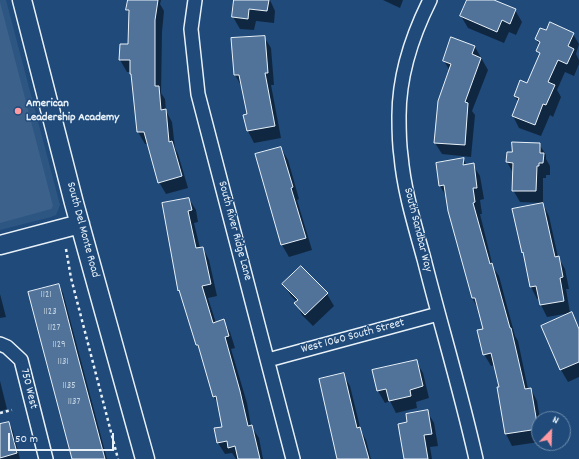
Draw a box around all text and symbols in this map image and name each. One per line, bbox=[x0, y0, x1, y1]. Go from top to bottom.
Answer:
place label: American Leadership Academy bbox=[26, 97, 119, 125]
marker: American Leadership Academy bbox=[13, 106, 23, 116]
street label: South River Ridge Lane bbox=[214, 180, 254, 282]
street label: South Del Monte Road bbox=[62, 181, 102, 279]
street label: South Sandbar Way bbox=[400, 187, 434, 273]
house number: 1121 bbox=[41, 290, 51, 302]
house number: 1123 bbox=[43, 307, 57, 319]
street label: West 1060 South Street bbox=[300, 316, 406, 358]
house number: 1127 bbox=[48, 323, 60, 335]
house number: 1129 bbox=[52, 340, 66, 352]
house number: 1131 bbox=[57, 357, 69, 369]
street label: 750 West bbox=[16, 367, 40, 411]
house number: 1135 bbox=[62, 381, 76, 393]
house number: 1137 bbox=[68, 397, 80, 409]
north arrow bbox=[531, 411, 571, 451]
text: N bbox=[550, 412, 561, 429]
scale bar bbox=[10, 425, 116, 451]
text: 50 m bbox=[15, 431, 38, 448]

